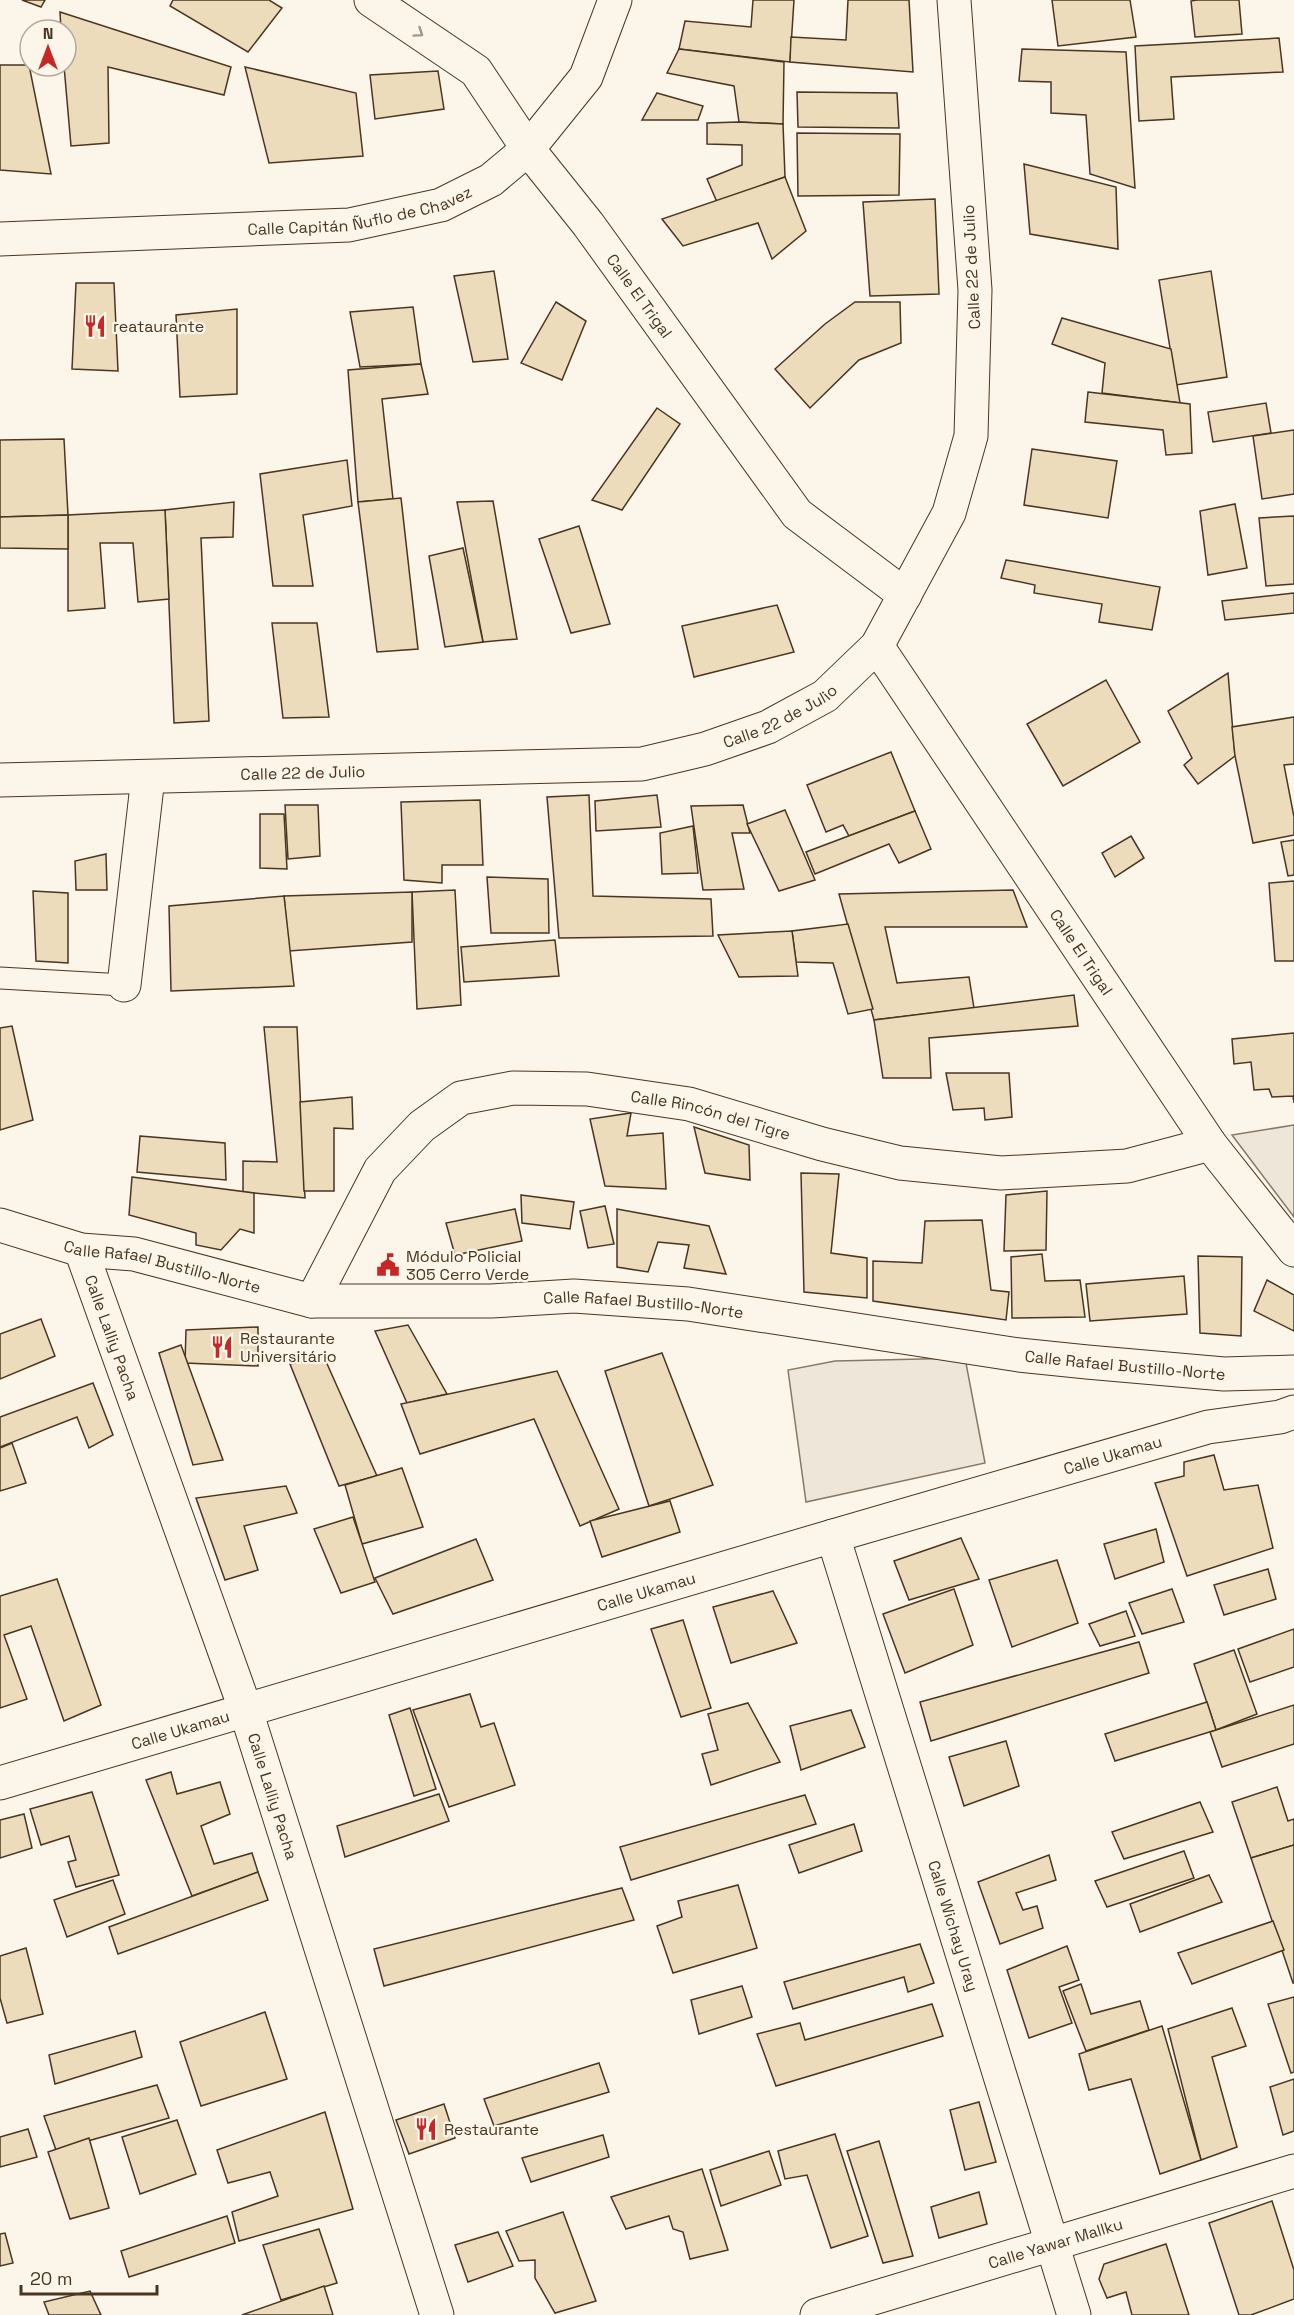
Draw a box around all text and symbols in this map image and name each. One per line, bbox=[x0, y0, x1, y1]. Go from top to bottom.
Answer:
north arrow bbox=[18, 18, 78, 78]
text: N bbox=[43, 23, 53, 44]
one-way arrow bbox=[413, 26, 424, 37]
street label: Calle Capitán Ñuflo de Chavez bbox=[247, 181, 475, 240]
street label: Calle 22 de Julio bbox=[958, 204, 985, 330]
street label: Calle El Trigal bbox=[602, 250, 677, 342]
restaurant icon: reataurante bbox=[82, 313, 108, 339]
place label: reataurante bbox=[113, 316, 204, 337]
street label: Calle 22 de Julio bbox=[720, 680, 842, 753]
street label: Calle 22 de Julio bbox=[240, 761, 366, 785]
street label: Calle El Trigal bbox=[1045, 905, 1117, 999]
street label: Calle Rincón del Tigre bbox=[629, 1086, 793, 1145]
street label: Calle Rafael Bustillo-Norte bbox=[61, 1235, 263, 1298]
place label: Módulo Policial 305 Cerro Verde bbox=[406, 1246, 529, 1285]
public building icon: Módulo Policial 305 Cerro Verde bbox=[375, 1252, 401, 1278]
street label: Calle Lalliy Pacha bbox=[80, 1272, 144, 1403]
street label: Calle Rafael Bustillo-Norte bbox=[543, 1286, 745, 1323]
place label: Restaurante Universitário bbox=[240, 1328, 337, 1367]
restaurant icon: Restaurante Universitário bbox=[209, 1334, 235, 1360]
street label: Calle Rafael Bustillo-Norte bbox=[1024, 1346, 1226, 1385]
street label: Calle Ukamau bbox=[1061, 1431, 1165, 1480]
street label: Calle Ukamau bbox=[595, 1567, 698, 1616]
street label: Calle Ukamau bbox=[129, 1705, 232, 1755]
street label: Calle Lalliy Pacha bbox=[243, 1730, 302, 1862]
street label: Calle Wichay Uray bbox=[923, 1858, 983, 1994]
restaurant icon: Restaurante bbox=[413, 2116, 439, 2142]
place label: Restaurante bbox=[444, 2119, 539, 2140]
street label: Calle Yawar Mallku bbox=[986, 2213, 1125, 2274]
scale bar bbox=[21, 2258, 158, 2296]
text: 20 m bbox=[30, 2267, 73, 2290]

